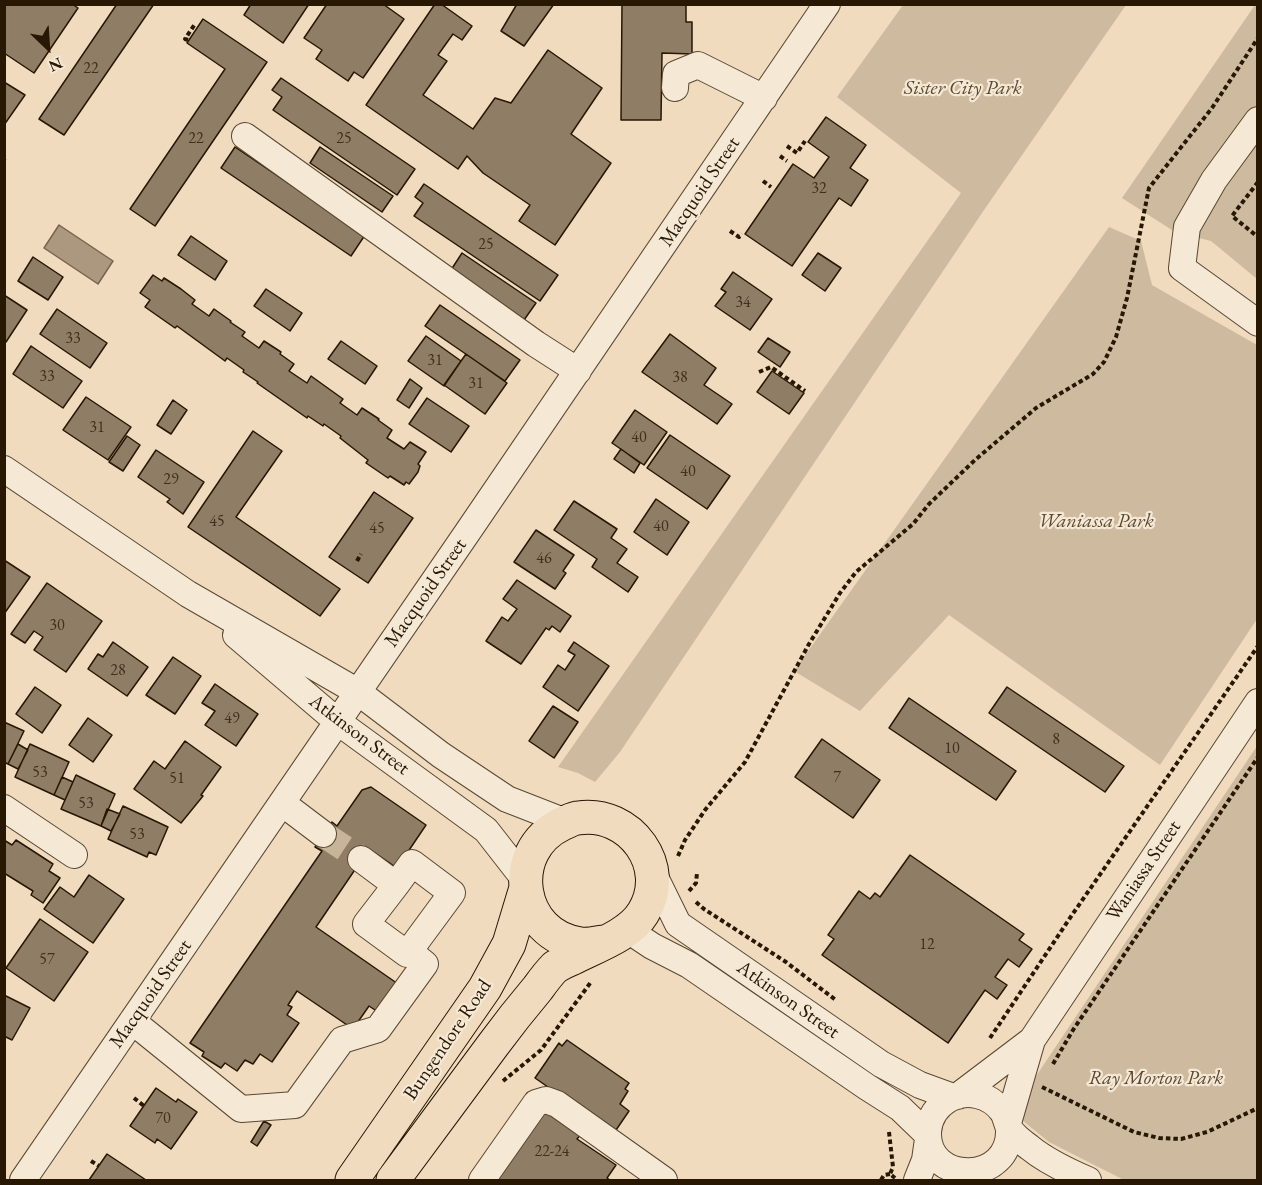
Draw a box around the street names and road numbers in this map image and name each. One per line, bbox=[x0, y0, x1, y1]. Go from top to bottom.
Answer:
street label: Macquoid Street bbox=[654, 133, 746, 251]
street label: Macquoid Street bbox=[380, 534, 472, 652]
street label: Atkinson Street bbox=[304, 689, 414, 781]
street label: Waniassa Street bbox=[1101, 816, 1187, 926]
street label: Macquoid Street bbox=[105, 935, 197, 1053]
street label: Atkinson Street bbox=[732, 956, 844, 1044]
street label: Bungendore Road bbox=[399, 975, 497, 1105]

